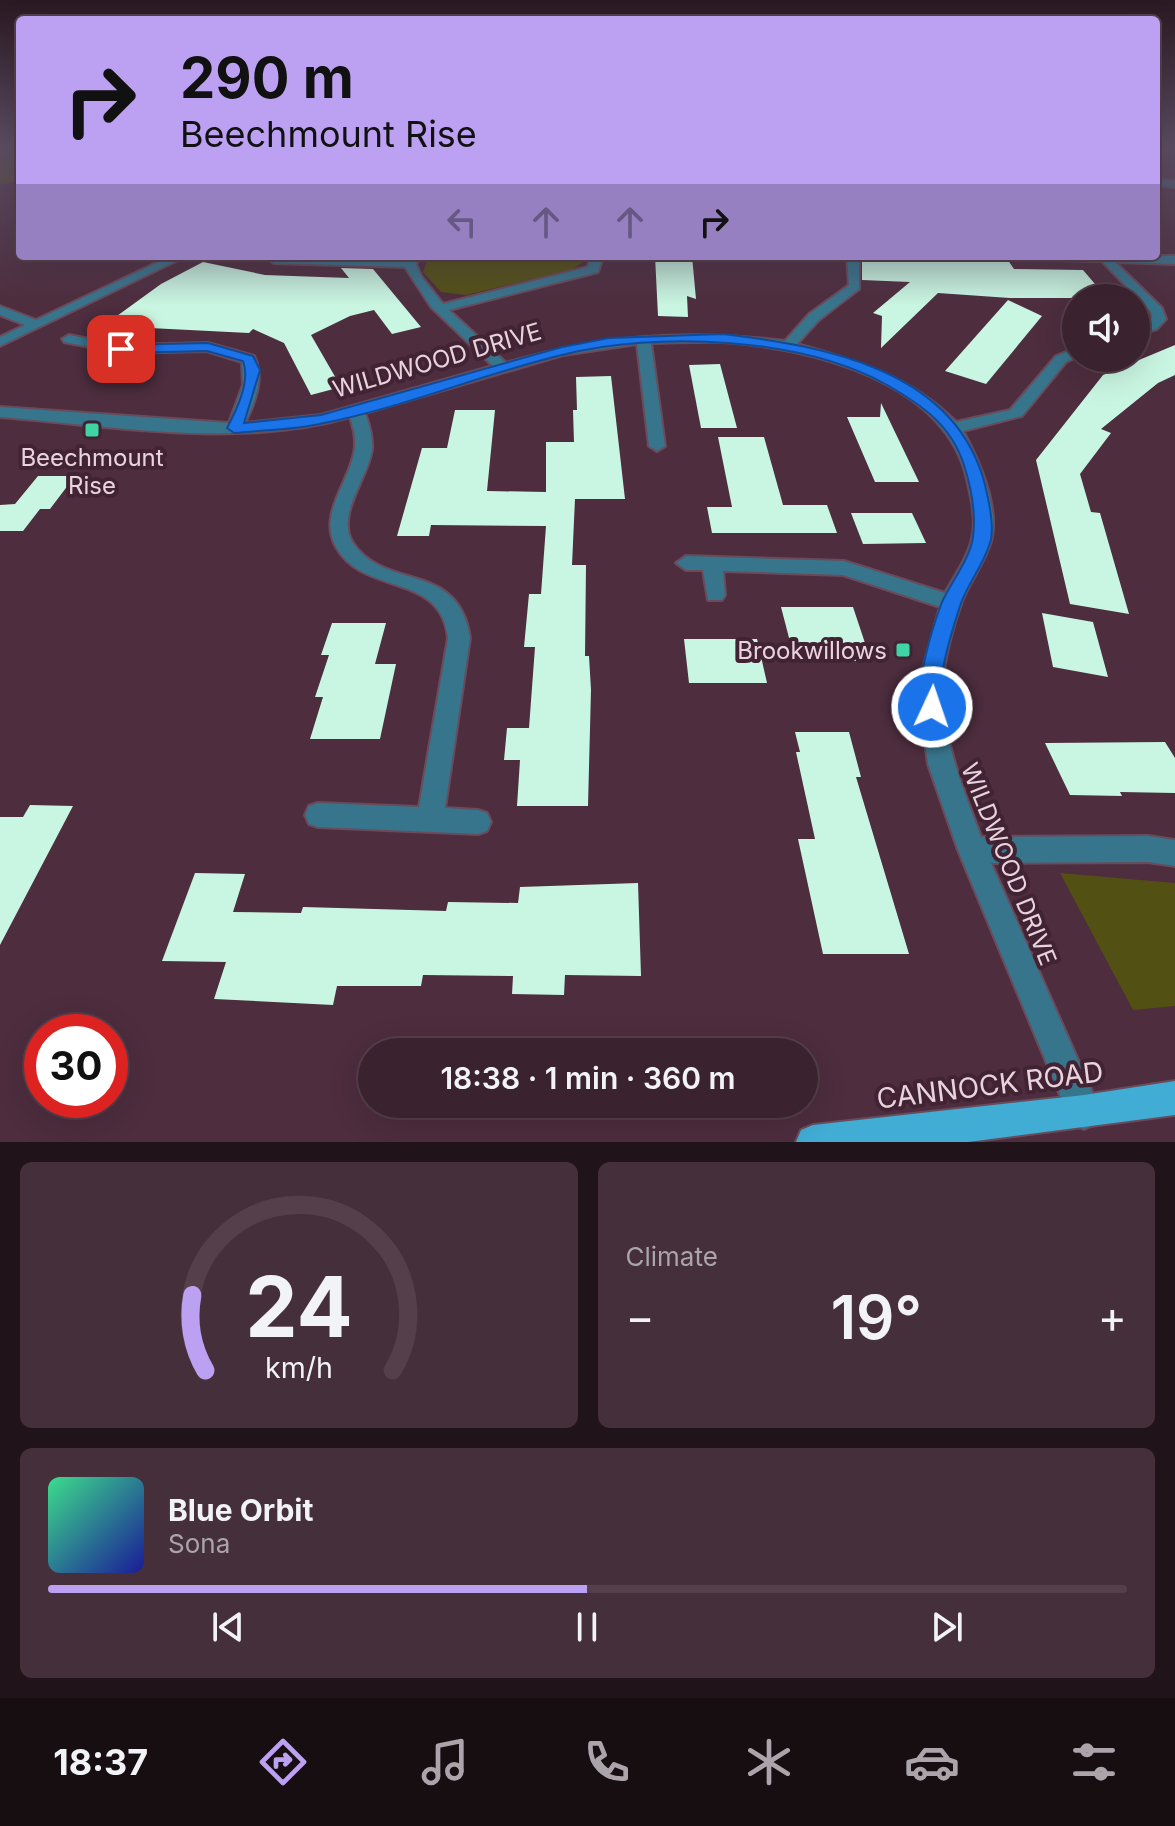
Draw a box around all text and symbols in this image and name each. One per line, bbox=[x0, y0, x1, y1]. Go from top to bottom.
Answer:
text: 290 m bbox=[180, 44, 354, 112]
icon: right bbox=[48, 48, 152, 152]
text: Beechmount Rise bbox=[180, 112, 477, 156]
icon: left bbox=[440, 200, 484, 244]
icon: ahead bbox=[524, 200, 568, 244]
icon: ahead bbox=[608, 200, 652, 244]
icon: right bbox=[692, 200, 736, 244]
map controls bbox=[1062, 284, 1150, 372]
button: sound bbox=[1062, 284, 1150, 372]
pin bbox=[87, 315, 155, 383]
street label: WILDWOOD DRIVE bbox=[329, 316, 545, 404]
icon: arrive bbox=[99, 327, 143, 371]
marker: Beechmount Rise bbox=[83, 421, 101, 439]
place label: Beechmount Rise bbox=[20, 443, 164, 500]
place label: Brookwillows bbox=[737, 636, 887, 665]
marker: Brookwillows bbox=[894, 641, 912, 659]
position arrow bbox=[890, 665, 974, 749]
street label: WILDWOOD DRIVE bbox=[955, 759, 1063, 969]
speed limit sign: 30 bbox=[24, 1014, 128, 1118]
street label: CANNOCK ROAD bbox=[875, 1054, 1105, 1116]
text: 18:38 · 1 min · 360 m bbox=[440, 1060, 736, 1096]
text: Climate bbox=[626, 1241, 718, 1272]
text: 24 bbox=[245, 1256, 352, 1357]
text: 19° bbox=[831, 1281, 922, 1353]
text: − bbox=[626, 1290, 655, 1344]
text: + bbox=[1098, 1290, 1127, 1344]
text: km/h bbox=[265, 1350, 333, 1385]
text: Blue Orbit bbox=[168, 1492, 313, 1528]
text: Sona bbox=[168, 1528, 230, 1559]
icon: previous bbox=[206, 1605, 250, 1649]
icon: pause bbox=[565, 1605, 609, 1649]
icon: next bbox=[925, 1605, 969, 1649]
icon: directions bbox=[255, 1734, 311, 1790]
icon: music bbox=[417, 1734, 473, 1790]
icon: phone bbox=[579, 1734, 635, 1790]
icon: climate bbox=[741, 1734, 797, 1790]
icon: car bbox=[904, 1734, 960, 1790]
icon: filters bbox=[1066, 1734, 1122, 1790]
text: 18:37 bbox=[53, 1740, 148, 1784]

